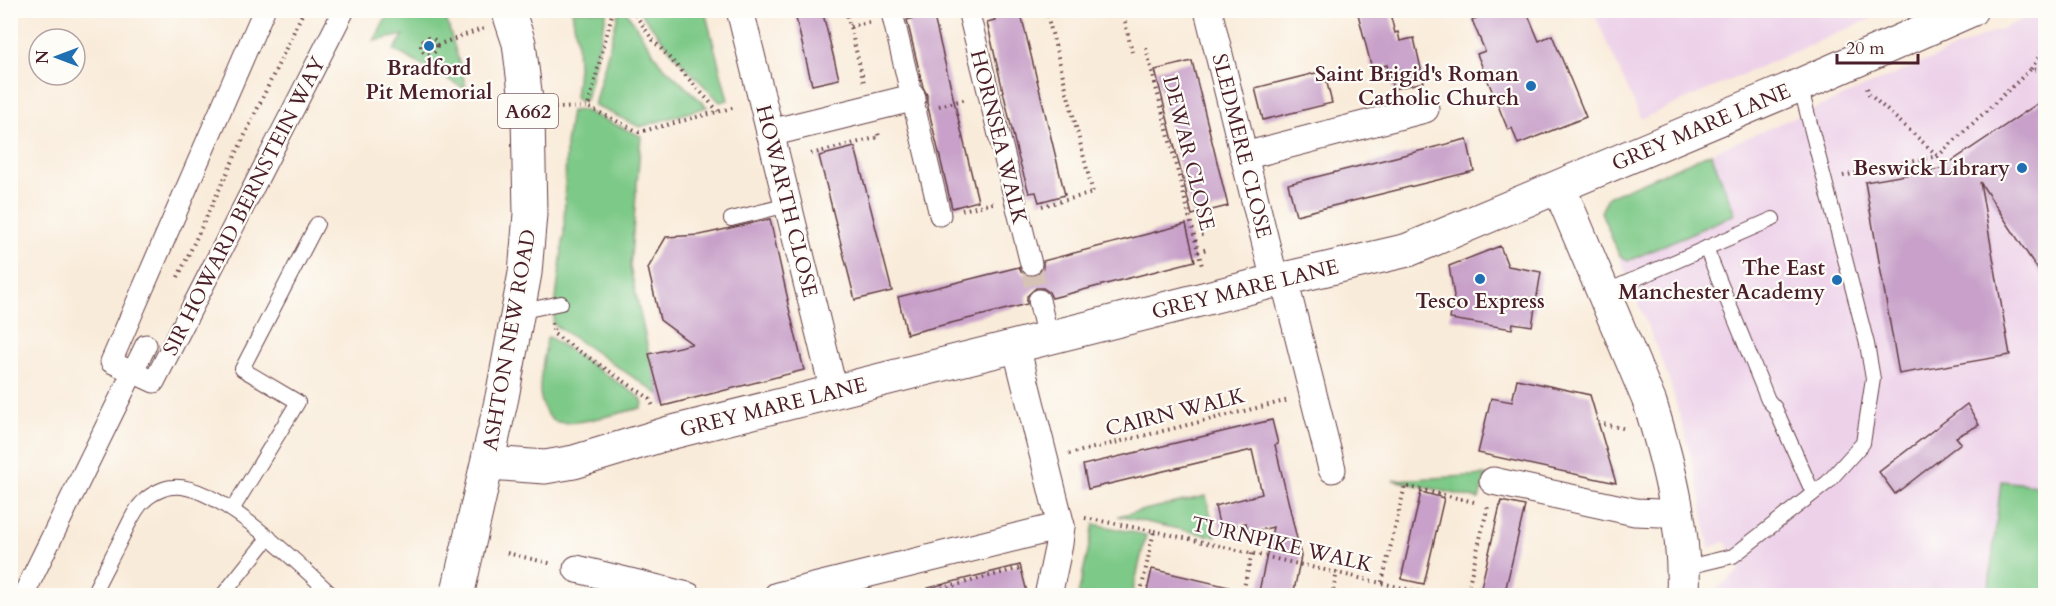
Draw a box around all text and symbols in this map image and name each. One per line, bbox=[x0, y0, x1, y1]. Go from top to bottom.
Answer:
north arrow bbox=[27, 27, 87, 87]
scale bar bbox=[1837, 27, 1918, 65]
text: 20 m bbox=[1846, 36, 1885, 61]
marker: Bradford Pit Memorial bbox=[422, 39, 436, 53]
street label: HORNSEA WALK bbox=[963, 47, 1034, 228]
text: N bbox=[32, 50, 54, 64]
street label: SIR HOWARD BERNSTEIN WAY bbox=[156, 51, 333, 361]
street label: SLEDMERE CLOSE bbox=[1205, 51, 1279, 242]
place label: Bradford Pit Memorial bbox=[366, 54, 492, 107]
place label: Saint Brigid's Roman Catholic Church bbox=[1315, 60, 1519, 113]
street label: DEWAR CLOSE bbox=[1155, 73, 1222, 234]
street label: GREY MARE LANE bbox=[1607, 77, 1795, 178]
marker: Saint Brigid's Roman Catholic Church bbox=[1524, 79, 1538, 93]
road number: A662 bbox=[498, 94, 558, 128]
street label: HOWARTH CLOSE bbox=[749, 102, 824, 300]
place label: Beswick Library bbox=[1853, 154, 2010, 183]
marker: Beswick Library bbox=[2015, 161, 2029, 175]
street label: ASHTON NEW ROAD bbox=[476, 227, 543, 453]
street label: GREY MARE LANE bbox=[1149, 252, 1342, 327]
place label: The East Manchester Academy bbox=[1618, 254, 1826, 307]
marker: Tesco Express bbox=[1473, 272, 1487, 286]
marker: The East Manchester Academy bbox=[1830, 273, 1844, 287]
place label: Tesco Express bbox=[1415, 287, 1545, 316]
street label: GREY MARE LANE bbox=[677, 370, 870, 445]
street label: CAIRN WALK bbox=[1102, 381, 1248, 444]
street label: TURNPIKE WALK bbox=[1188, 510, 1376, 580]

